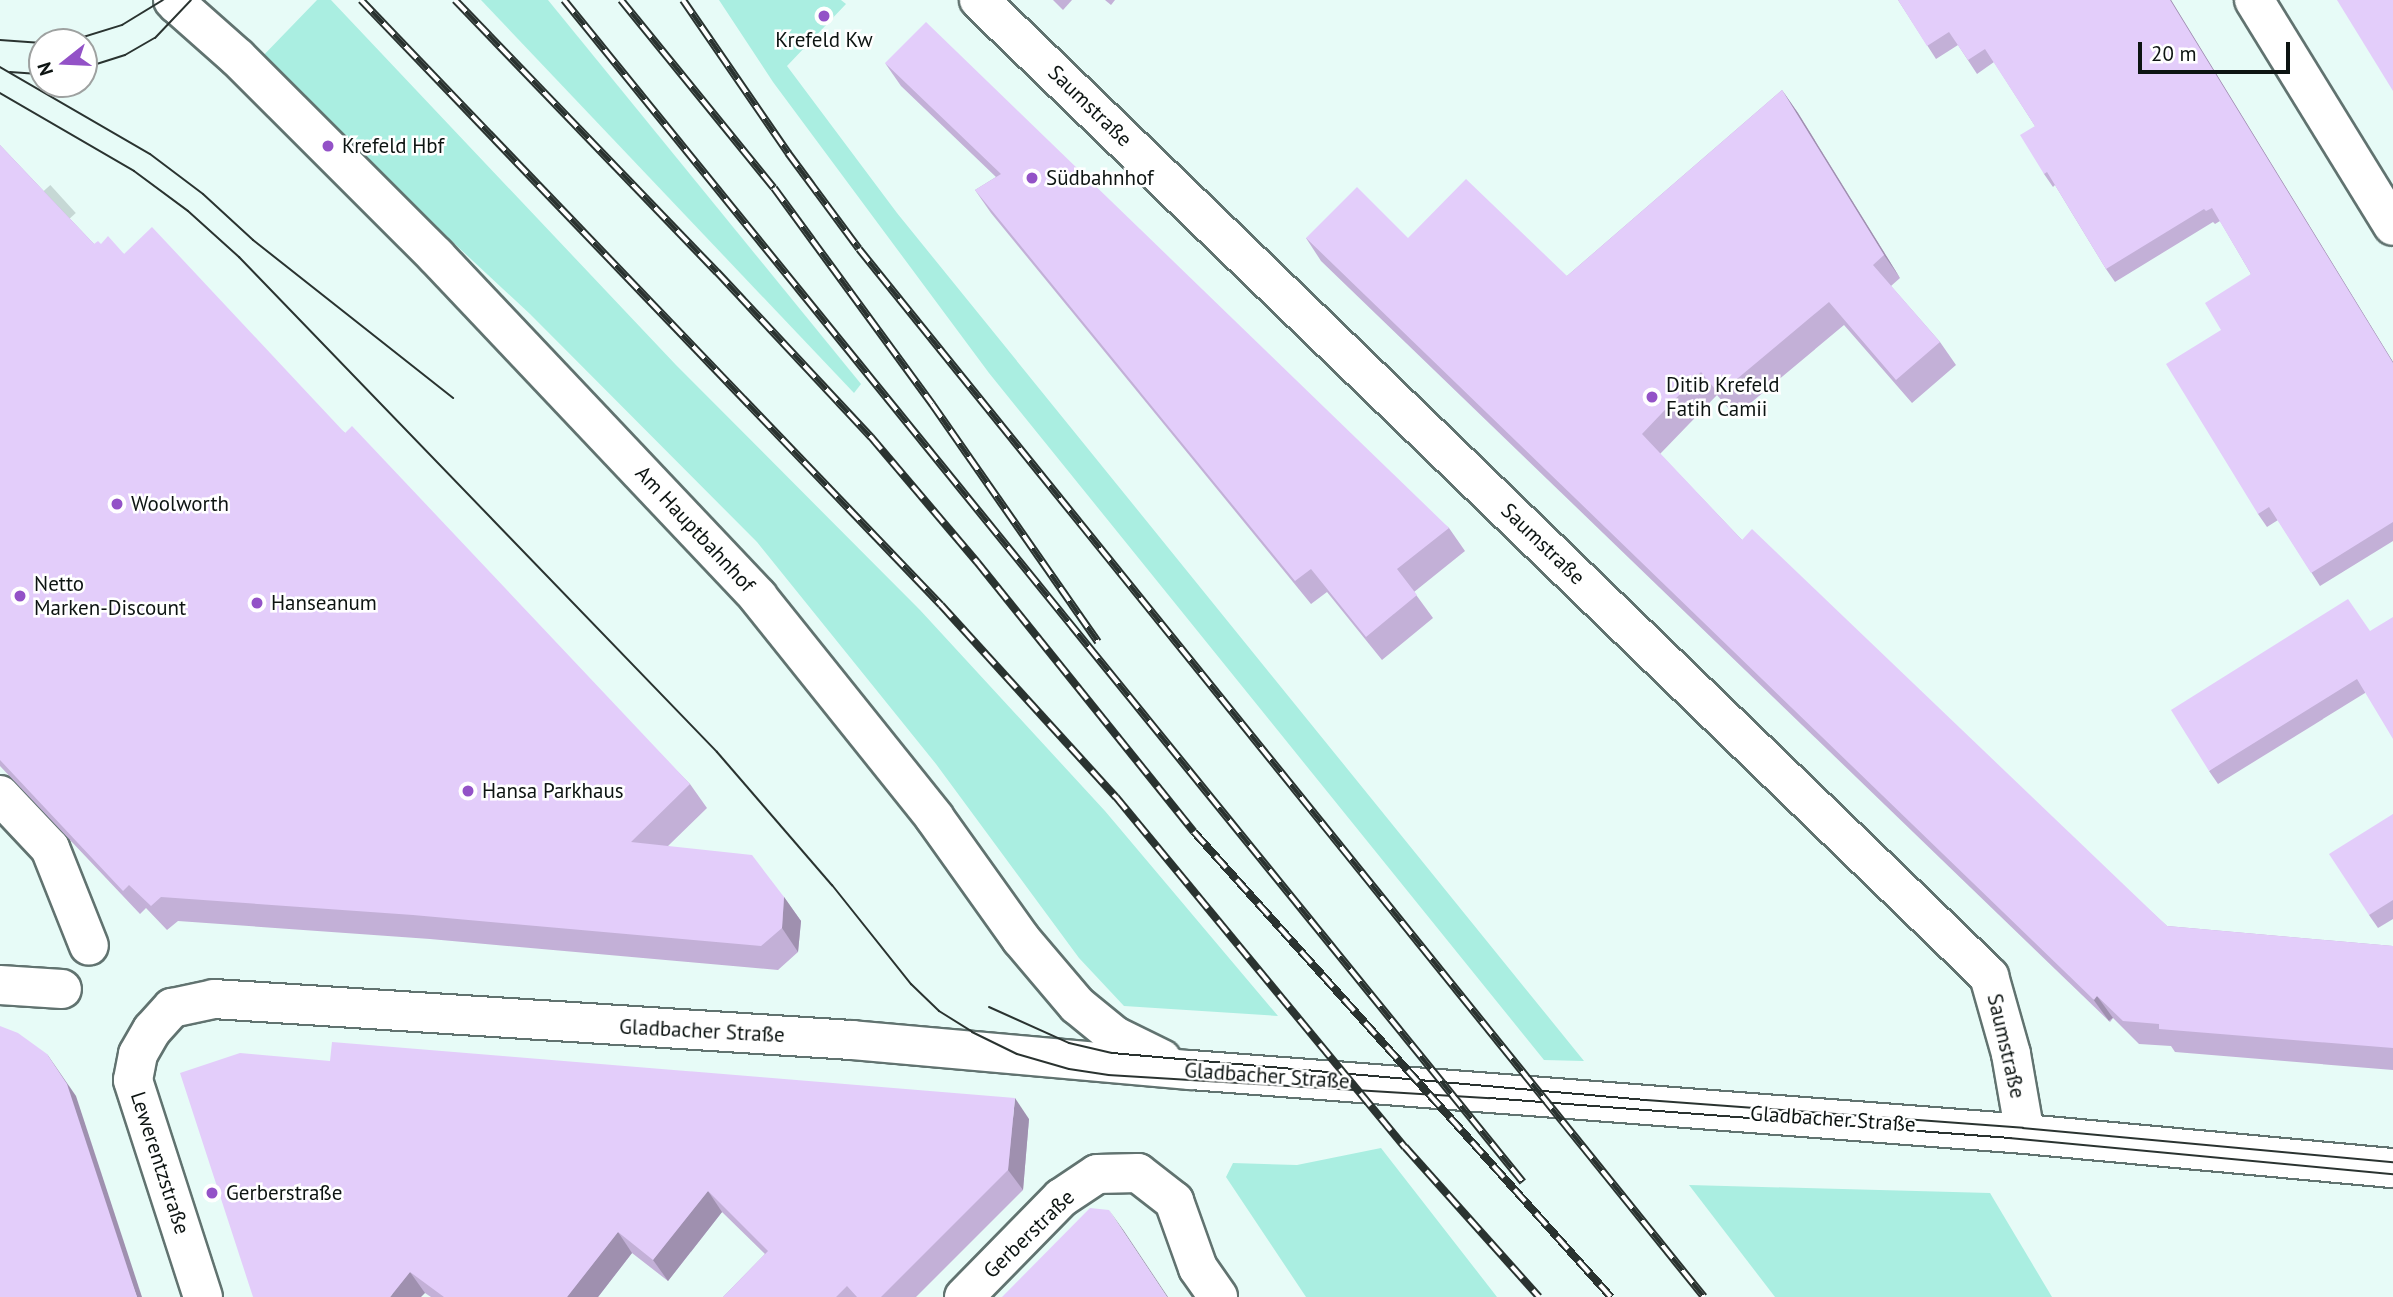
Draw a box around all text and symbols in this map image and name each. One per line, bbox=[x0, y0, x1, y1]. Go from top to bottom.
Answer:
marker: Krefeld Kw bbox=[816, 8, 832, 24]
place label: Krefeld Kw bbox=[775, 27, 873, 53]
north arrow bbox=[28, 28, 98, 98]
scale bar bbox=[2141, 28, 2293, 72]
text: 20 m bbox=[2151, 40, 2197, 67]
text: N bbox=[32, 59, 58, 79]
street label: Saumstraße bbox=[1043, 60, 1137, 152]
place label: Krefeld Hbf bbox=[342, 133, 444, 159]
marker: Krefeld Hbf bbox=[320, 138, 336, 154]
place label: Südbahnhof bbox=[1046, 165, 1154, 191]
marker: Südbahnhof bbox=[1024, 170, 1040, 186]
place label: Ditib Krefeld Fatih Camii bbox=[1666, 372, 1780, 422]
marker: Ditib Krefeld Fatih Camii bbox=[1644, 389, 1660, 405]
street label: Am Hauptbahnhof bbox=[630, 461, 760, 597]
place label: Woolworth bbox=[131, 491, 229, 517]
marker: Woolworth bbox=[109, 496, 125, 512]
street label: Saumstraße bbox=[1496, 498, 1590, 590]
place label: Netto Marken-Discount bbox=[34, 571, 186, 621]
marker: Netto Marken-Discount bbox=[12, 588, 28, 604]
place label: Hanseanum bbox=[271, 590, 377, 616]
marker: Hanseanum bbox=[249, 595, 265, 611]
place label: Hansa Parkhaus bbox=[482, 778, 624, 804]
marker: Hansa Parkhaus bbox=[460, 783, 476, 799]
street label: Saumstraße bbox=[1982, 991, 2030, 1101]
street label: Gladbacher Straße bbox=[619, 1014, 785, 1048]
street label: Gladbacher Straße bbox=[1183, 1058, 1351, 1094]
street label: Lewerentzstraße bbox=[125, 1089, 195, 1237]
street label: Gladbacher Straße bbox=[1749, 1101, 1917, 1137]
place label: Gerberstraße bbox=[226, 1180, 342, 1206]
street label: Gerberstraße bbox=[978, 1184, 1080, 1284]
marker: Gerberstraße bbox=[204, 1185, 220, 1201]

